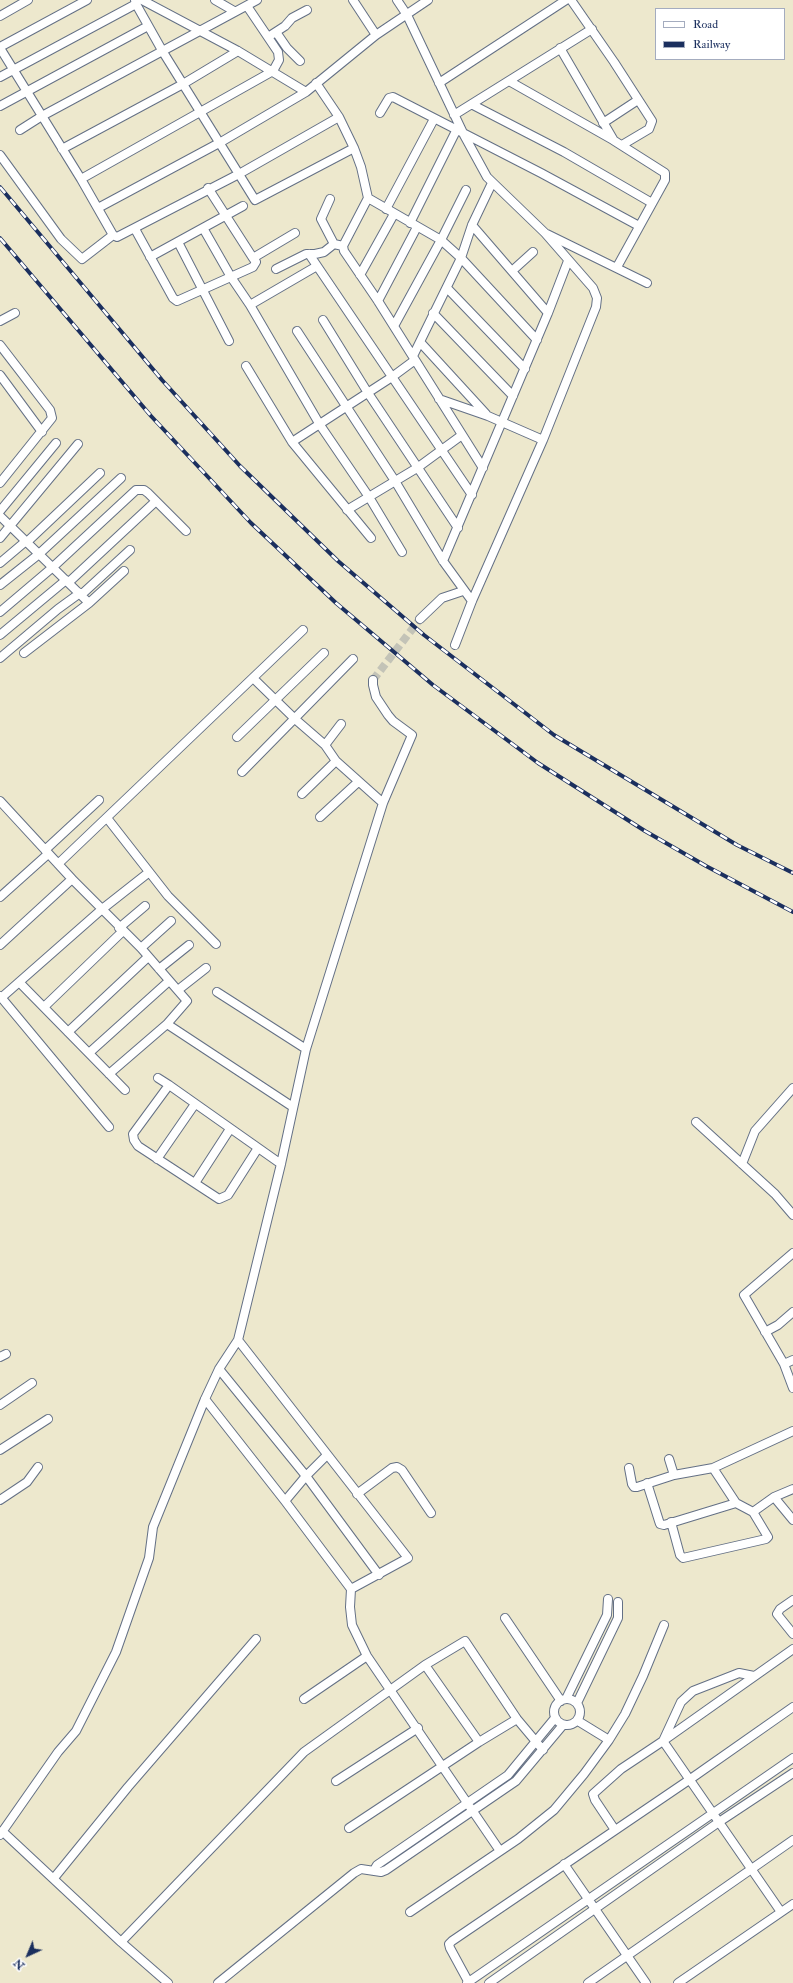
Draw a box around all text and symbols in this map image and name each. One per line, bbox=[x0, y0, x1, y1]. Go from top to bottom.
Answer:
legend bbox=[655, 8, 785, 60]
text: Road bbox=[693, 17, 718, 32]
text: Railway bbox=[693, 37, 730, 52]
north arrow bbox=[8, 1935, 48, 1975]
text: N bbox=[11, 1956, 27, 1972]

